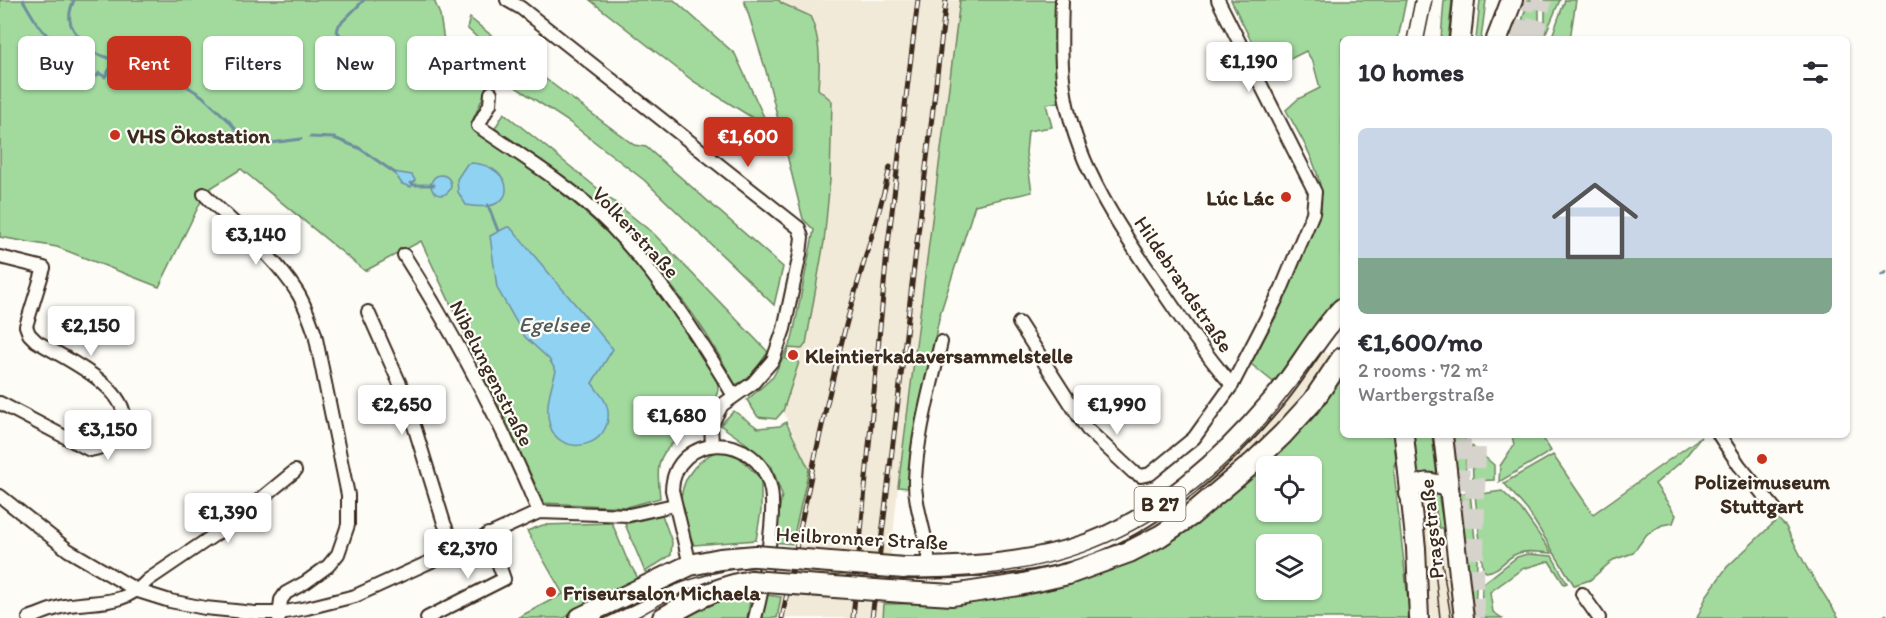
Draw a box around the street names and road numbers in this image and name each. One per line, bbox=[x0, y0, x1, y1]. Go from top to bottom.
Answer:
street label: Volkerstraße bbox=[587, 181, 685, 283]
street label: Hildebrandstraße bbox=[1129, 211, 1239, 357]
street label: Nibelungenstraße bbox=[444, 296, 540, 450]
street label: Pragstraße bbox=[1413, 478, 1449, 580]
road number: B 27 bbox=[1134, 487, 1186, 521]
street label: Heilbronner Straße bbox=[775, 521, 949, 555]

